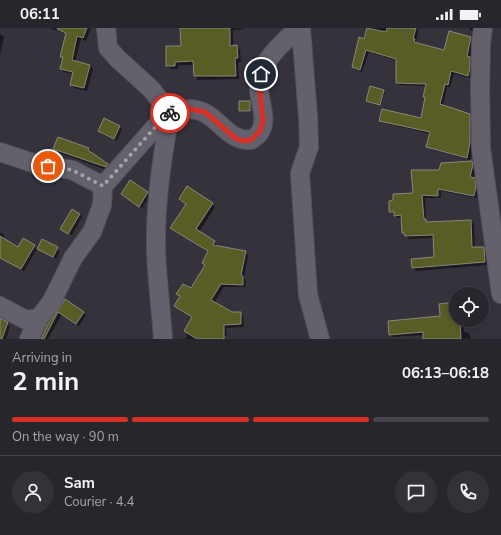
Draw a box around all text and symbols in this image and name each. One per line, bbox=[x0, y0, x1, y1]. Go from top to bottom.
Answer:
text: 06:11 bbox=[20, 4, 60, 24]
pin bbox=[244, 57, 278, 91]
icon: home bbox=[250, 63, 272, 85]
courier bbox=[150, 93, 190, 133]
icon: bike bbox=[159, 102, 181, 124]
pin bbox=[31, 149, 65, 183]
icon: bag bbox=[37, 155, 59, 177]
map controls bbox=[449, 287, 489, 327]
button: locate bbox=[449, 287, 489, 327]
text: Arriving in bbox=[12, 349, 72, 367]
text: 06:13–06:18 bbox=[402, 363, 489, 383]
text: 2 min bbox=[12, 364, 79, 399]
text: On the way · 90 m bbox=[12, 428, 119, 446]
button: person bbox=[12, 471, 54, 513]
button: chat bbox=[395, 471, 437, 513]
button: phone bbox=[447, 471, 489, 513]
text: Sam bbox=[64, 473, 95, 493]
text: Courier · 4.4 bbox=[64, 493, 134, 511]

